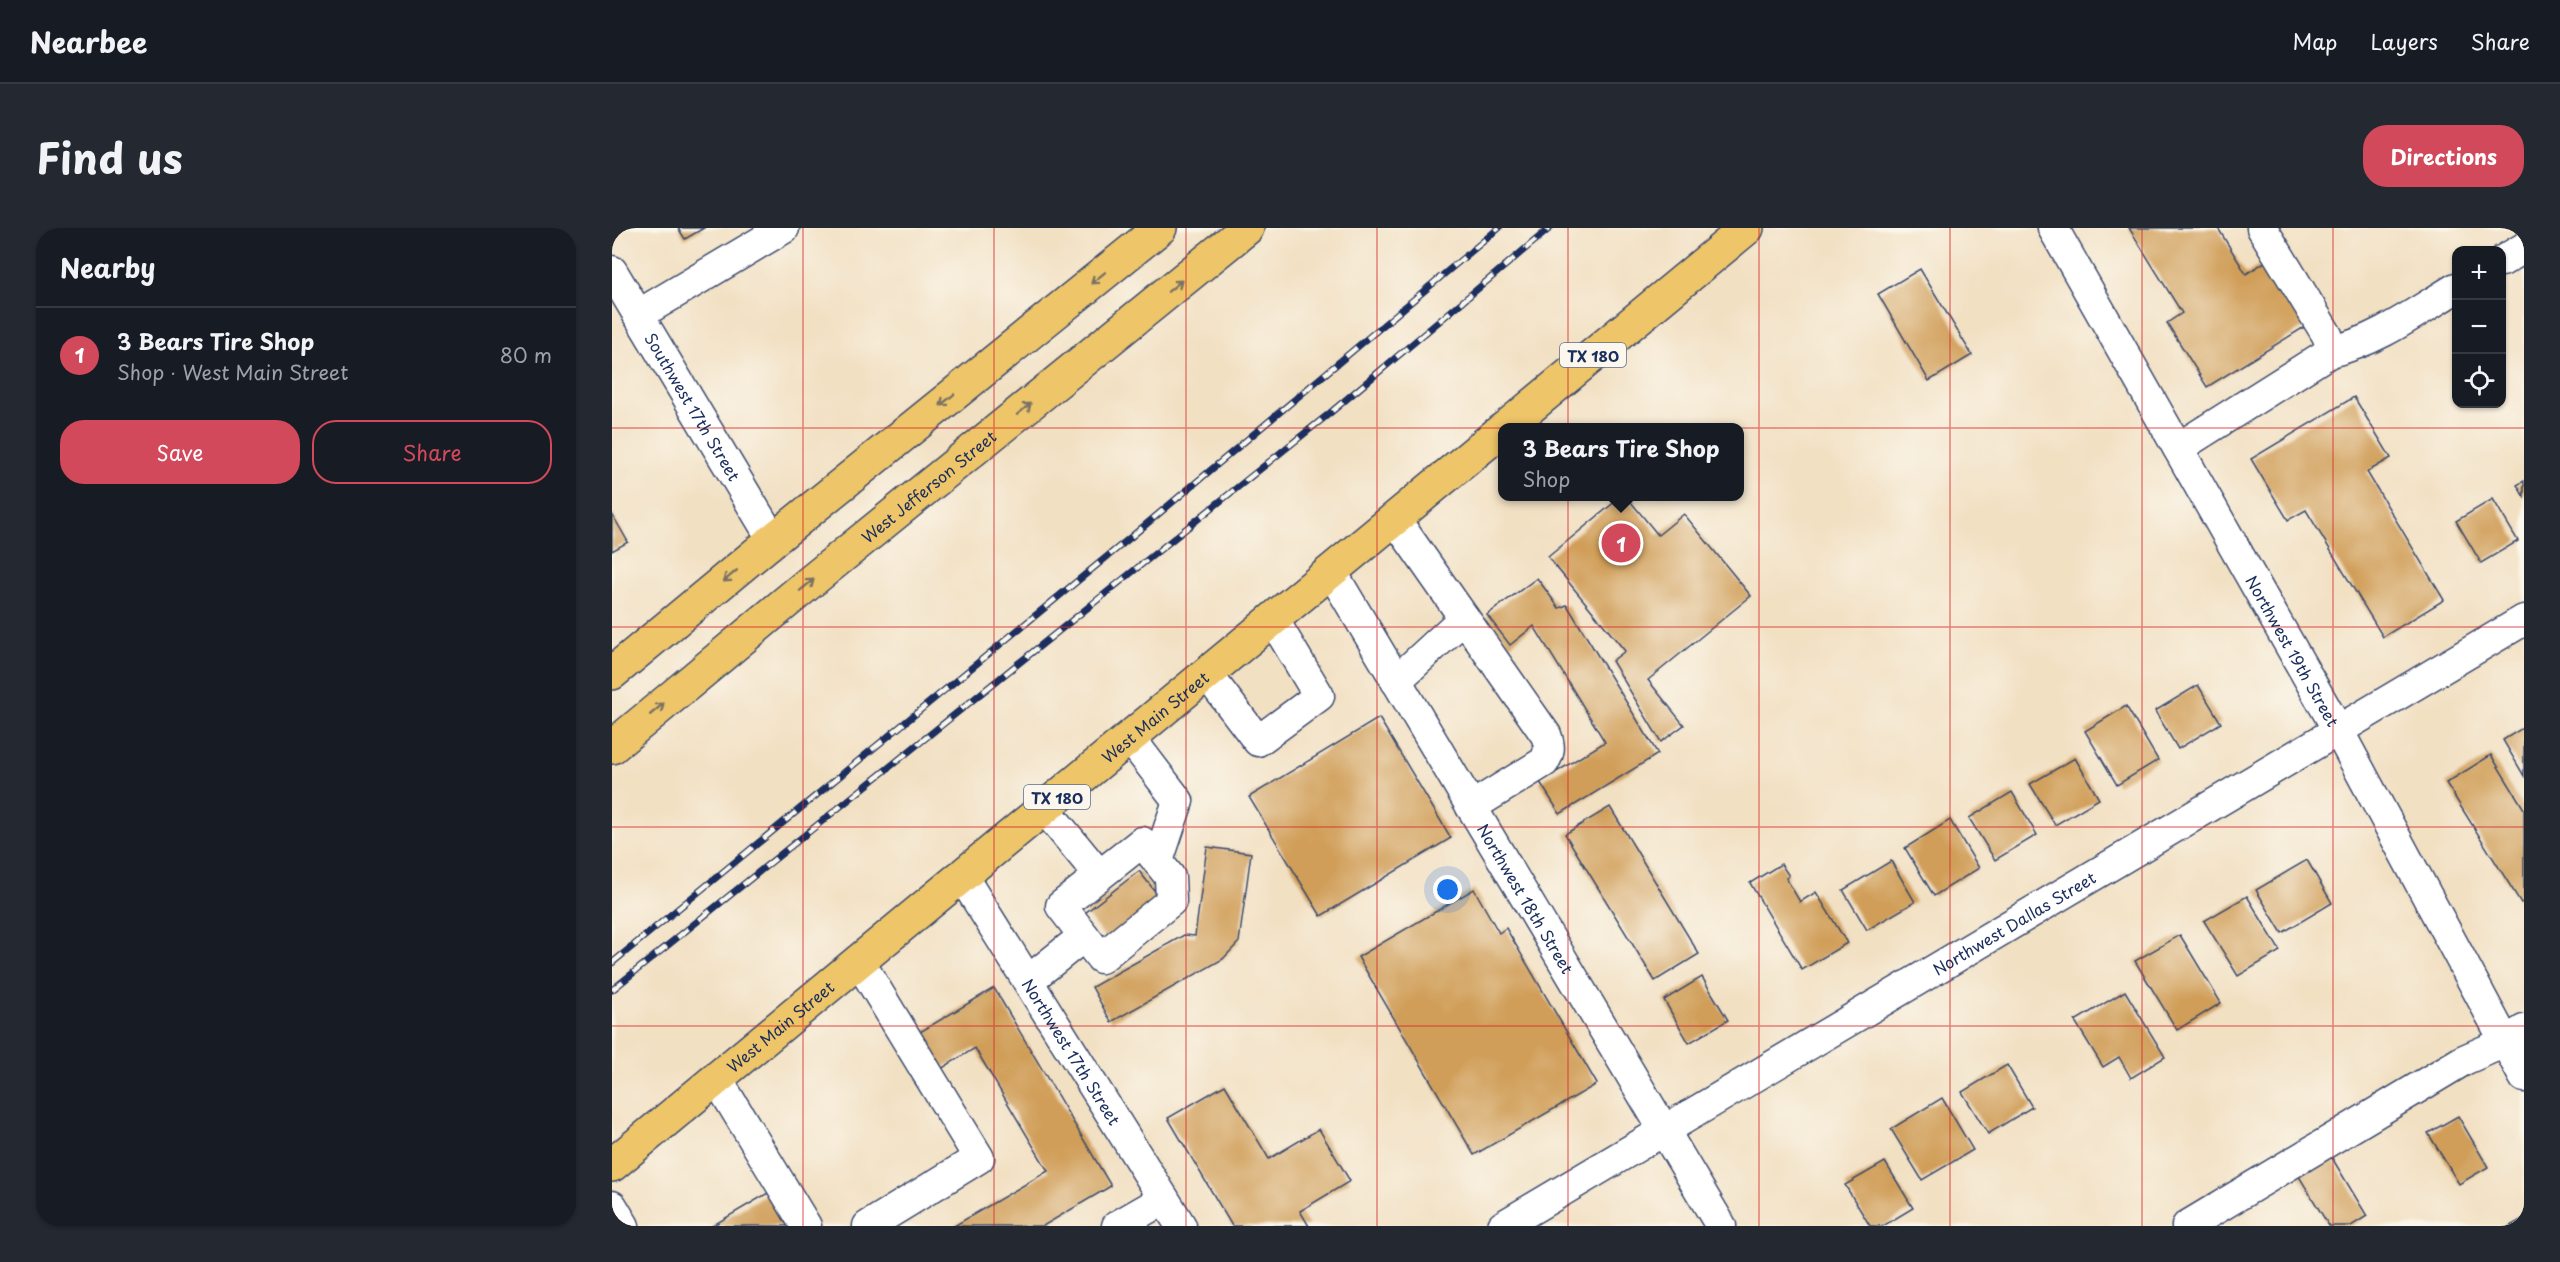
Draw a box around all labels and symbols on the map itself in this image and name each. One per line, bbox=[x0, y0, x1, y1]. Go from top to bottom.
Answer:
one-way arrow bbox=[1091, 271, 1107, 284]
one-way arrow bbox=[1167, 279, 1182, 293]
street label: Southwest 17th Street bbox=[640, 328, 747, 485]
road number: TX 180 bbox=[1560, 343, 1626, 367]
one-way arrow bbox=[939, 393, 955, 406]
one-way arrow bbox=[1015, 402, 1031, 415]
street label: West Jefferson Street bbox=[856, 424, 1001, 548]
pin: 1 bbox=[1602, 520, 1640, 566]
one-way arrow bbox=[722, 569, 738, 582]
street label: Northwest 19th Street bbox=[2241, 571, 2346, 731]
one-way arrow bbox=[799, 578, 815, 591]
street label: West Main Street bbox=[1096, 665, 1214, 768]
one-way arrow bbox=[649, 702, 664, 716]
road number: TX 180 bbox=[1024, 785, 1090, 809]
street label: Northwest 18th Street bbox=[1472, 819, 1580, 978]
street label: Northwest Dallas Street bbox=[1928, 865, 2100, 981]
your location bbox=[1433, 875, 1462, 904]
street label: West Main Street bbox=[721, 974, 839, 1078]
street label: Northwest 17th Street bbox=[1017, 974, 1127, 1130]

